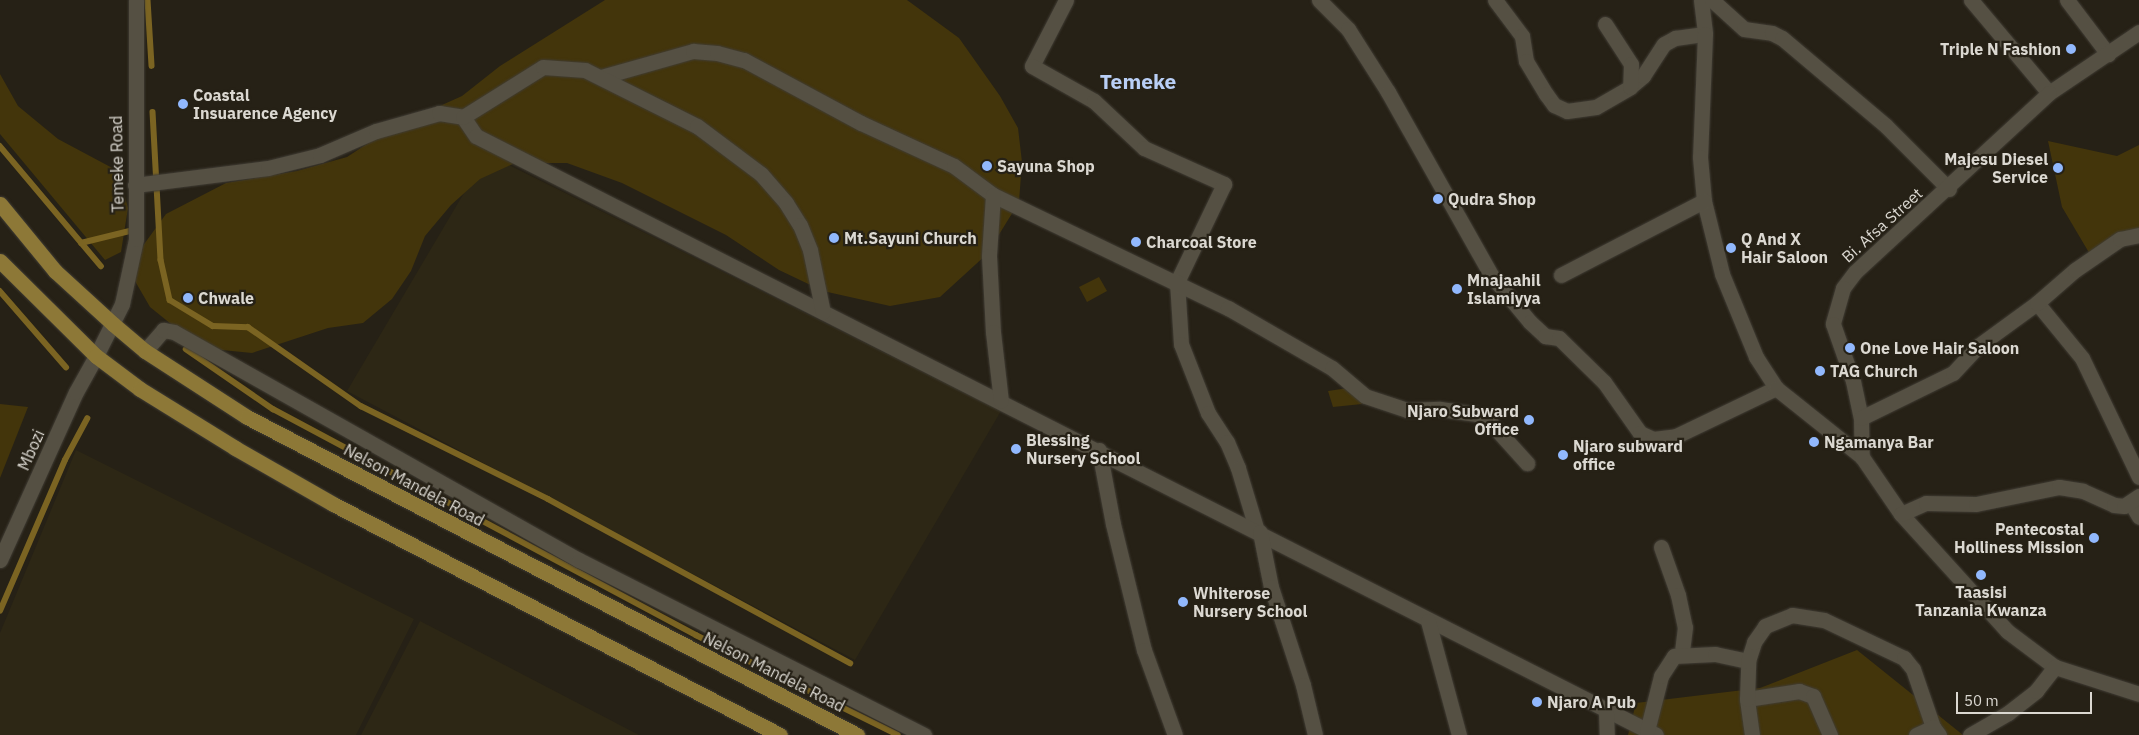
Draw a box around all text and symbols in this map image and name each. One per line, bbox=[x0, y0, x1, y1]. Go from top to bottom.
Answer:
place label: Triple N Fashion bbox=[1940, 39, 2061, 59]
marker: Triple N Fashion bbox=[2065, 43, 2077, 55]
district label: Temeke bbox=[1100, 68, 1176, 94]
place label: Coastal Insuarence Agency bbox=[193, 85, 337, 123]
marker: Coastal Insuarence Agency bbox=[177, 98, 189, 110]
street label: Temeke Road bbox=[107, 115, 127, 213]
place label: Majesu Diesel Service bbox=[1944, 149, 2048, 187]
place label: Sayuna Shop bbox=[997, 156, 1095, 176]
marker: Sayuna Shop bbox=[981, 160, 993, 172]
marker: Majesu Diesel Service bbox=[2052, 162, 2064, 174]
street label: Bi. Afsa Street bbox=[1838, 184, 1926, 266]
place label: Qudra Shop bbox=[1448, 189, 1536, 209]
marker: Qudra Shop bbox=[1432, 193, 1444, 205]
place label: Mt.Sayuni Church bbox=[844, 228, 977, 248]
place label: Q And X Hair Saloon bbox=[1741, 229, 1828, 267]
marker: Mt.Sayuni Church bbox=[828, 232, 840, 244]
place label: Charcoal Store bbox=[1146, 232, 1257, 252]
marker: Charcoal Store bbox=[1130, 236, 1142, 248]
marker: Q And X Hair Saloon bbox=[1725, 242, 1737, 254]
place label: Mnajaahil Islamiyya bbox=[1467, 270, 1541, 308]
marker: Mnajaahil Islamiyya bbox=[1451, 283, 1463, 295]
place label: Chwale bbox=[198, 288, 254, 308]
marker: Chwale bbox=[182, 292, 194, 304]
place label: One Love Hair Saloon bbox=[1860, 338, 2019, 358]
marker: One Love Hair Saloon bbox=[1844, 342, 1856, 354]
place label: TAG Church bbox=[1830, 361, 1918, 381]
marker: TAG Church bbox=[1814, 365, 1826, 377]
place label: Njaro Subward Office bbox=[1407, 401, 1519, 439]
marker: Njaro Subward Office bbox=[1523, 414, 1535, 426]
street label: Mbozi bbox=[14, 427, 48, 473]
place label: Blessing Nursery School bbox=[1026, 430, 1140, 468]
place label: Ngamanya Bar bbox=[1824, 432, 1934, 452]
place label: Njaro subward office bbox=[1573, 436, 1683, 474]
marker: Ngamanya Bar bbox=[1808, 436, 1820, 448]
street label: Nelson Mandela Road bbox=[341, 440, 487, 530]
marker: Blessing Nursery School bbox=[1010, 443, 1022, 455]
marker: Njaro subward office bbox=[1557, 449, 1569, 461]
place label: Pentecostal Holliness Mission bbox=[1954, 519, 2084, 557]
marker: Pentecostal Holliness Mission bbox=[2088, 532, 2100, 544]
marker: Taasisi Tanzania Kwanza bbox=[1975, 569, 1987, 581]
place label: Taasisi Tanzania Kwanza bbox=[1915, 582, 2047, 620]
place label: Whiterose Nursery School bbox=[1193, 583, 1307, 621]
marker: Whiterose Nursery School bbox=[1177, 596, 1189, 608]
street label: Nelson Mandela Road bbox=[700, 628, 848, 716]
scale bar bbox=[1959, 682, 2095, 714]
text: 50 m bbox=[1964, 691, 1999, 710]
place label: Njaro A Pub bbox=[1547, 692, 1636, 712]
marker: Njaro A Pub bbox=[1531, 696, 1543, 708]

